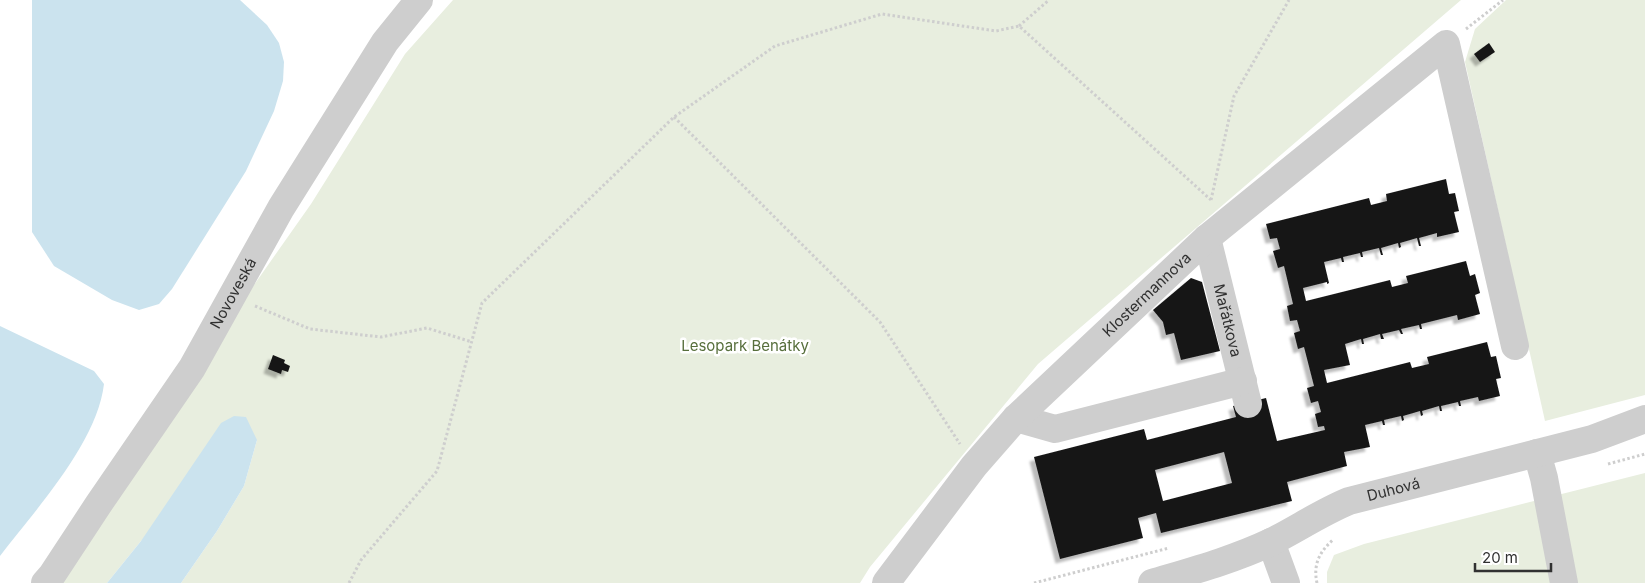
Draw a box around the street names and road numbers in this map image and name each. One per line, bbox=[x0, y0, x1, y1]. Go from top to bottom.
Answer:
street label: Klostermannova bbox=[1098, 248, 1195, 341]
street label: Novoveská bbox=[206, 254, 260, 332]
street label: Mařátkova bbox=[1210, 282, 1246, 359]
street label: Duhová bbox=[1365, 473, 1422, 505]

